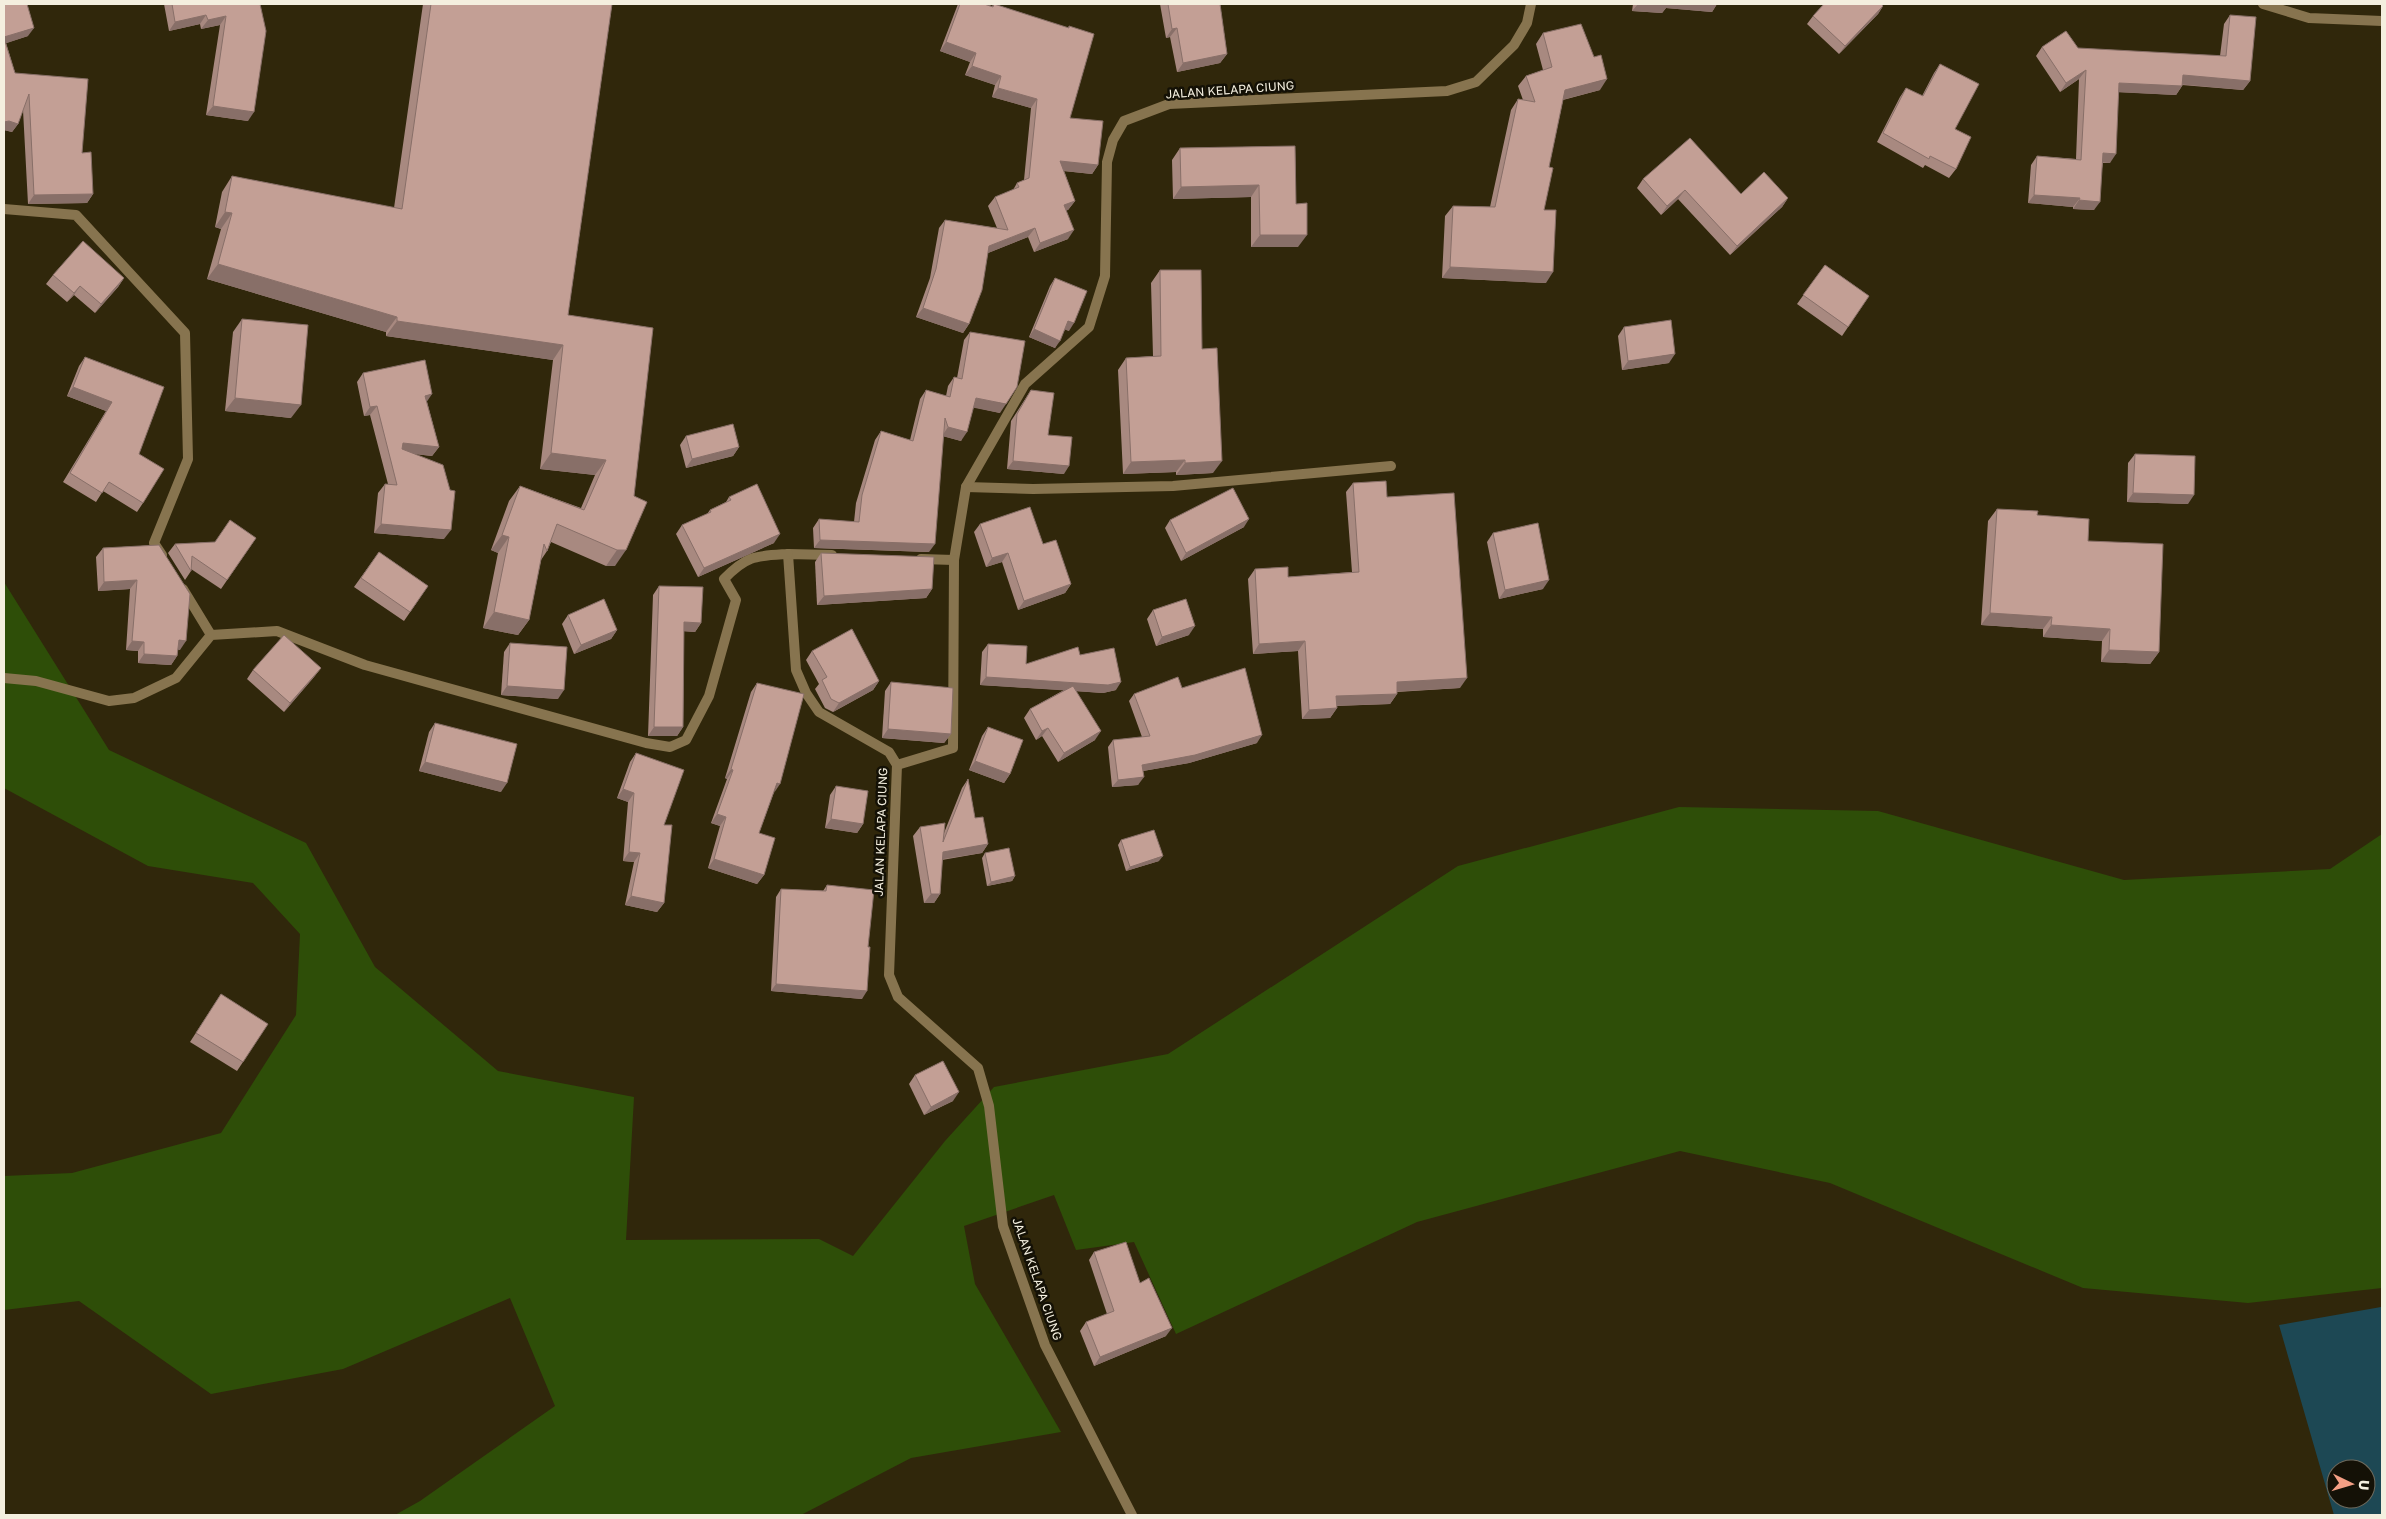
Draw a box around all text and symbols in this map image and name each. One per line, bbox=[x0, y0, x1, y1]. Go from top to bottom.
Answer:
street label: JALAN KELAPA CIUNG bbox=[1165, 78, 1295, 101]
street label: JALAN KELAPA CIUNG bbox=[871, 767, 890, 897]
street label: JALAN KELAPA CIUNG bbox=[1009, 1216, 1066, 1342]
north arrow bbox=[2326, 1459, 2376, 1509]
text: U bbox=[2356, 1479, 2373, 1491]

